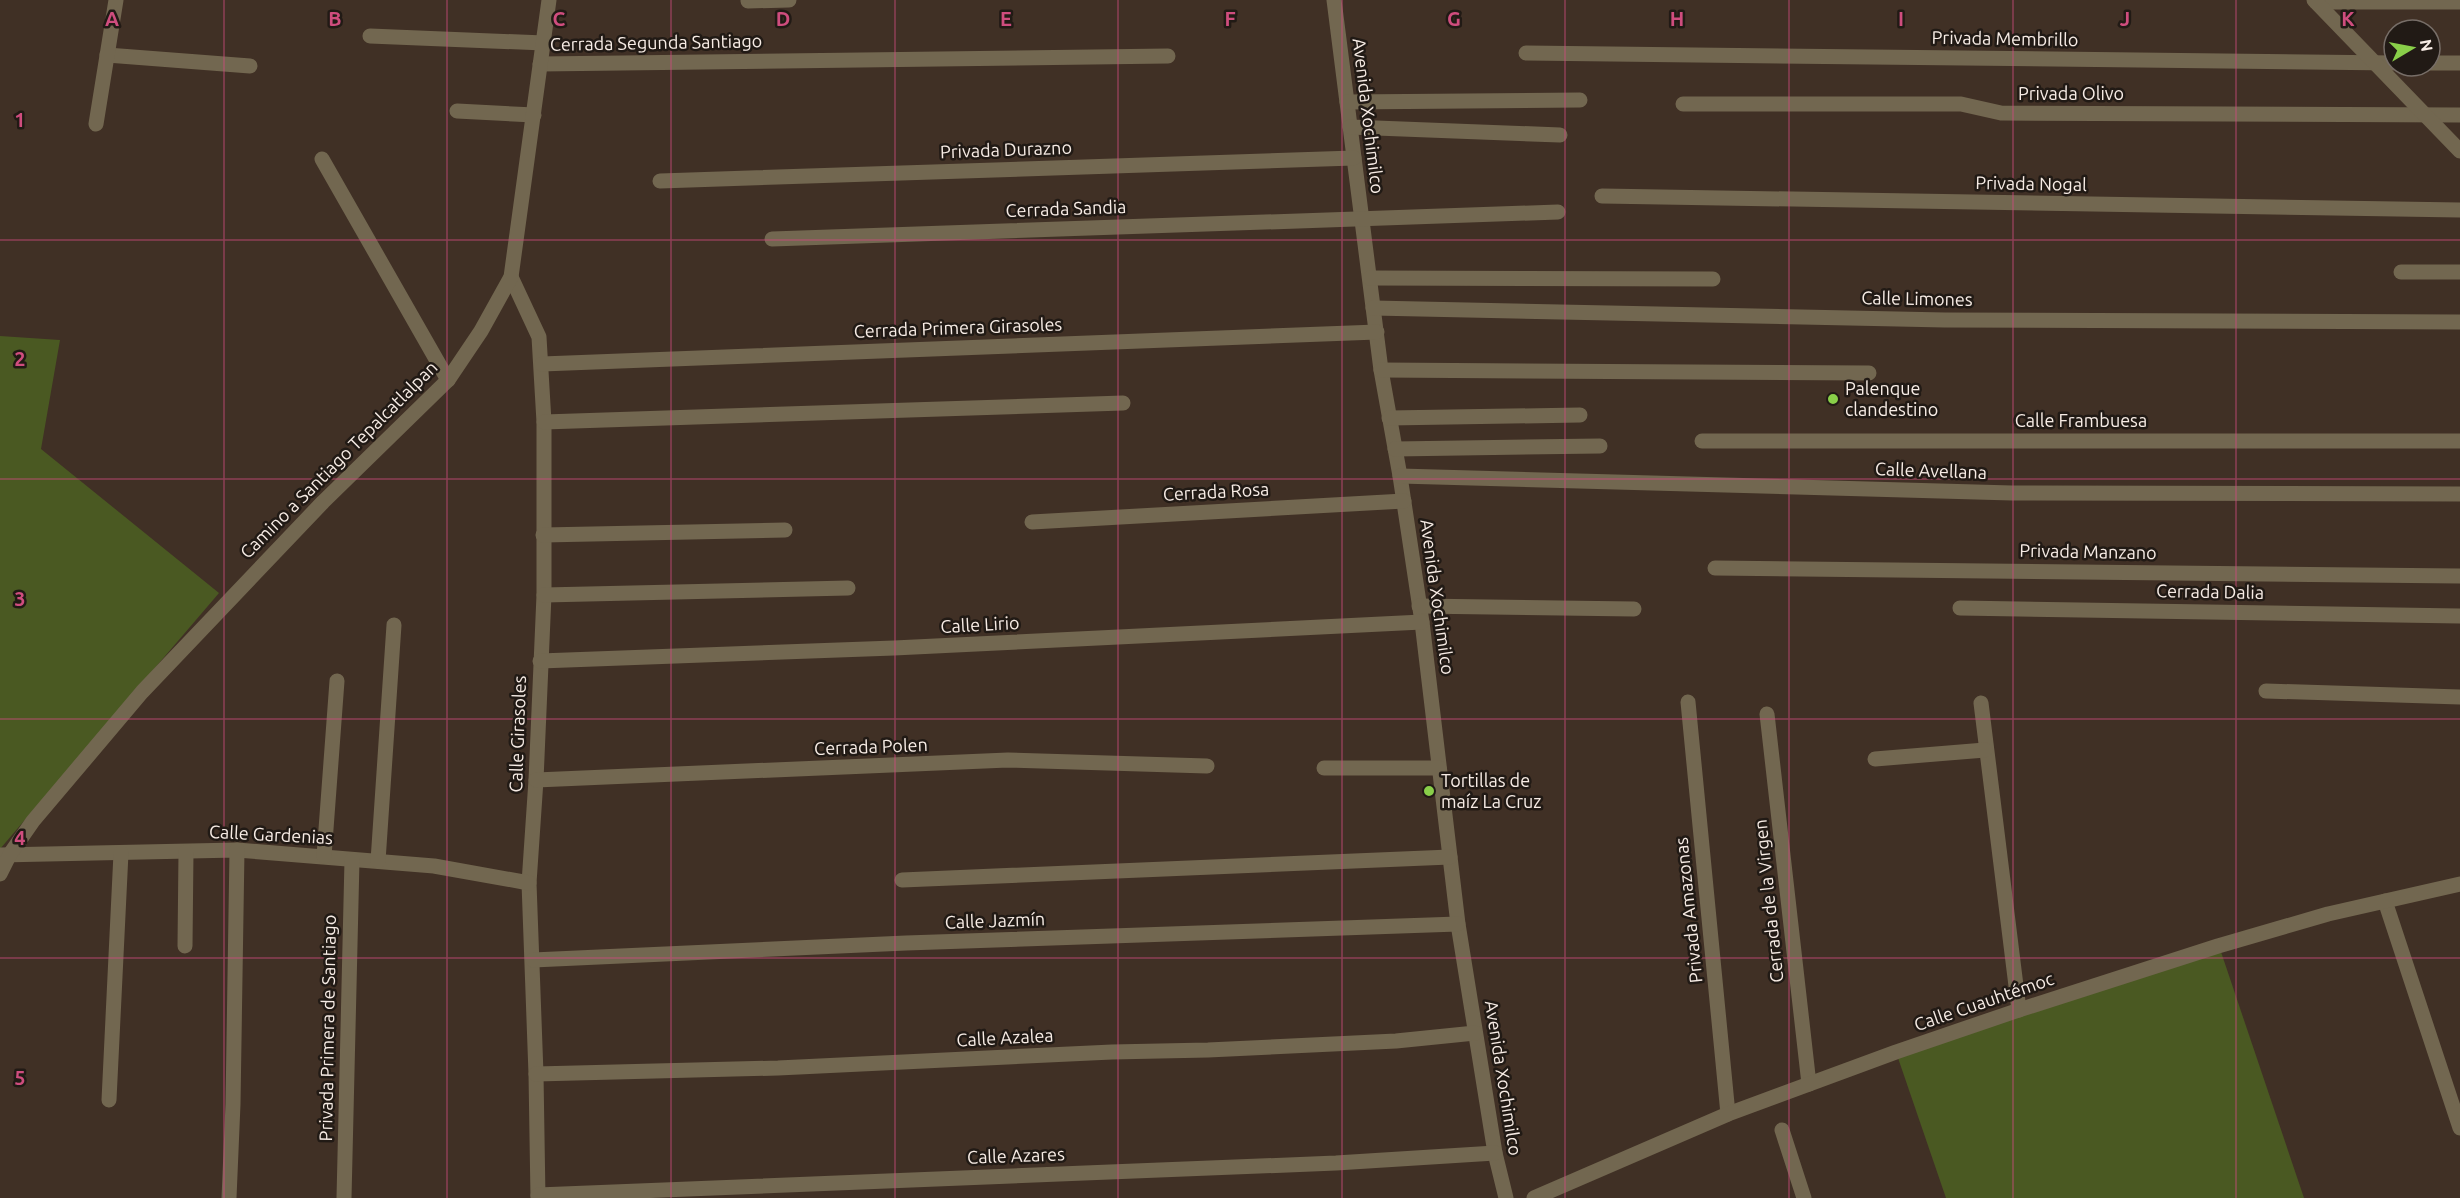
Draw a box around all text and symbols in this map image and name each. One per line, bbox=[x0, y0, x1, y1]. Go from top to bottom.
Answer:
text: A bbox=[105, 7, 119, 30]
text: B bbox=[328, 7, 342, 30]
text: C bbox=[553, 7, 566, 30]
text: D bbox=[776, 7, 790, 30]
text: E bbox=[1000, 7, 1012, 30]
text: F bbox=[1224, 7, 1236, 30]
text: G bbox=[1447, 7, 1461, 30]
text: H bbox=[1670, 7, 1684, 30]
text: I bbox=[1898, 7, 1904, 30]
text: J bbox=[2120, 7, 2130, 30]
text: K bbox=[2341, 7, 2355, 30]
north arrow bbox=[2382, 18, 2442, 78]
street label: Privada Membrillo bbox=[1932, 27, 2079, 49]
street label: Cerrada Segunda Santiago bbox=[550, 30, 762, 54]
street label: Avenida Xochimilco bbox=[1350, 37, 1388, 195]
text: N bbox=[2417, 38, 2437, 53]
street label: Privada Olivo bbox=[2018, 83, 2124, 103]
text: 1 bbox=[14, 108, 26, 131]
street label: Privada Durazno bbox=[940, 137, 1072, 161]
street label: Privada Nogal bbox=[1975, 172, 2087, 194]
street label: Cerrada Sandia bbox=[1005, 196, 1127, 220]
street label: Calle Limones bbox=[1861, 287, 1973, 309]
street label: Cerrada Primera Girasoles bbox=[853, 313, 1063, 341]
text: 2 bbox=[14, 347, 26, 370]
street label: Camino a Santiago Tepalcatlalpan bbox=[236, 357, 441, 562]
place label: Palenque clandestino bbox=[1845, 378, 1938, 419]
marker: Palenque clandestino bbox=[1826, 392, 1840, 406]
street label: Calle Frambuesa bbox=[2015, 410, 2147, 430]
street label: Calle Avellana bbox=[1875, 458, 1987, 482]
street label: Cerrada Rosa bbox=[1162, 478, 1270, 504]
street label: Avenida Xochimilco bbox=[1417, 518, 1459, 676]
street label: Privada Manzano bbox=[2019, 540, 2157, 562]
street label: Cerrada Dalia bbox=[2156, 580, 2264, 602]
text: 3 bbox=[14, 587, 26, 610]
street label: Calle Lirio bbox=[940, 612, 1020, 636]
street label: Calle Girasoles bbox=[505, 675, 529, 793]
street label: Cerrada Polen bbox=[814, 734, 928, 758]
place label: Tortillas de maíz La Cruz bbox=[1441, 770, 1542, 811]
marker: Tortillas de maíz La Cruz bbox=[1422, 784, 1436, 798]
street label: Cerrada de la Virgen bbox=[1749, 818, 1787, 984]
street label: Calle Gardenias bbox=[209, 821, 334, 847]
text: 4 bbox=[14, 826, 26, 849]
street label: Privada Amazonas bbox=[1670, 836, 1706, 984]
street label: Calle Jazmín bbox=[944, 908, 1045, 932]
street label: Privada Primera de Santiago bbox=[315, 915, 339, 1141]
street label: Calle Cuauhtémoc bbox=[1911, 968, 2056, 1034]
street label: Avenida Xochimilco bbox=[1482, 999, 1526, 1157]
street label: Calle Azalea bbox=[956, 1024, 1054, 1050]
text: 5 bbox=[14, 1066, 26, 1089]
street label: Calle Azares bbox=[967, 1143, 1065, 1167]

